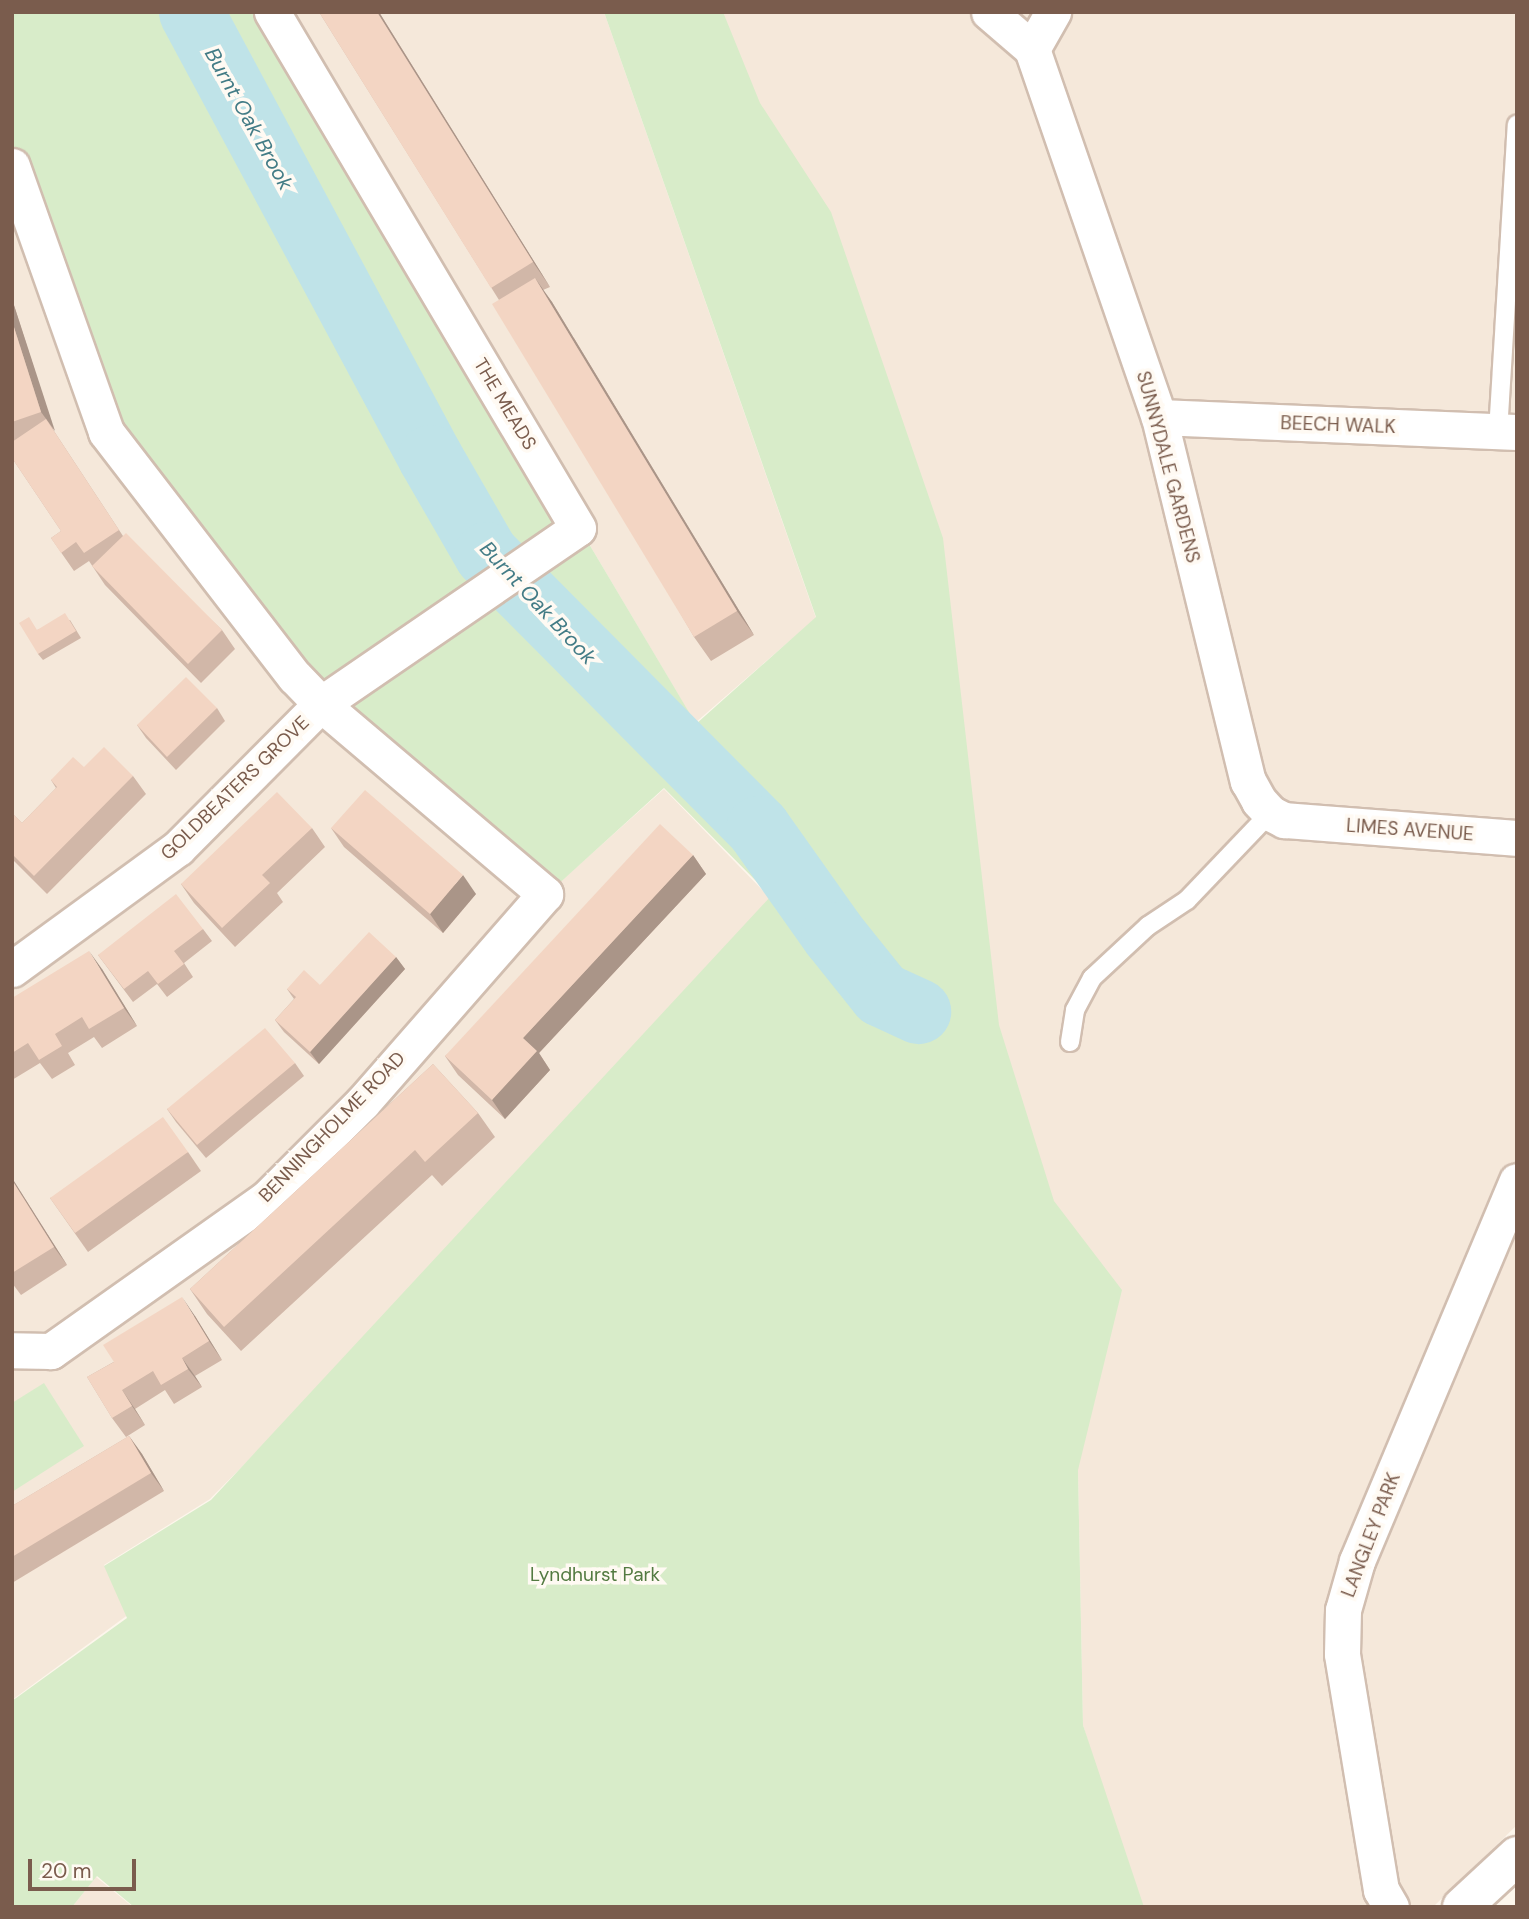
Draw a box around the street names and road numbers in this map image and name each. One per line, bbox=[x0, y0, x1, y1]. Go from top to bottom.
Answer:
street label: THE MEADS bbox=[469, 354, 541, 454]
street label: SUNNYDALE GARDENS bbox=[1131, 369, 1205, 565]
street label: BEECH WALK bbox=[1280, 412, 1396, 438]
street label: GOLDBEATERS GROVE bbox=[156, 711, 314, 865]
street label: LIMES AVENUE bbox=[1345, 814, 1475, 846]
street label: BENNINGHOLME ROAD bbox=[254, 1047, 410, 1207]
street label: LANGLEY PARK bbox=[1337, 1470, 1405, 1600]

